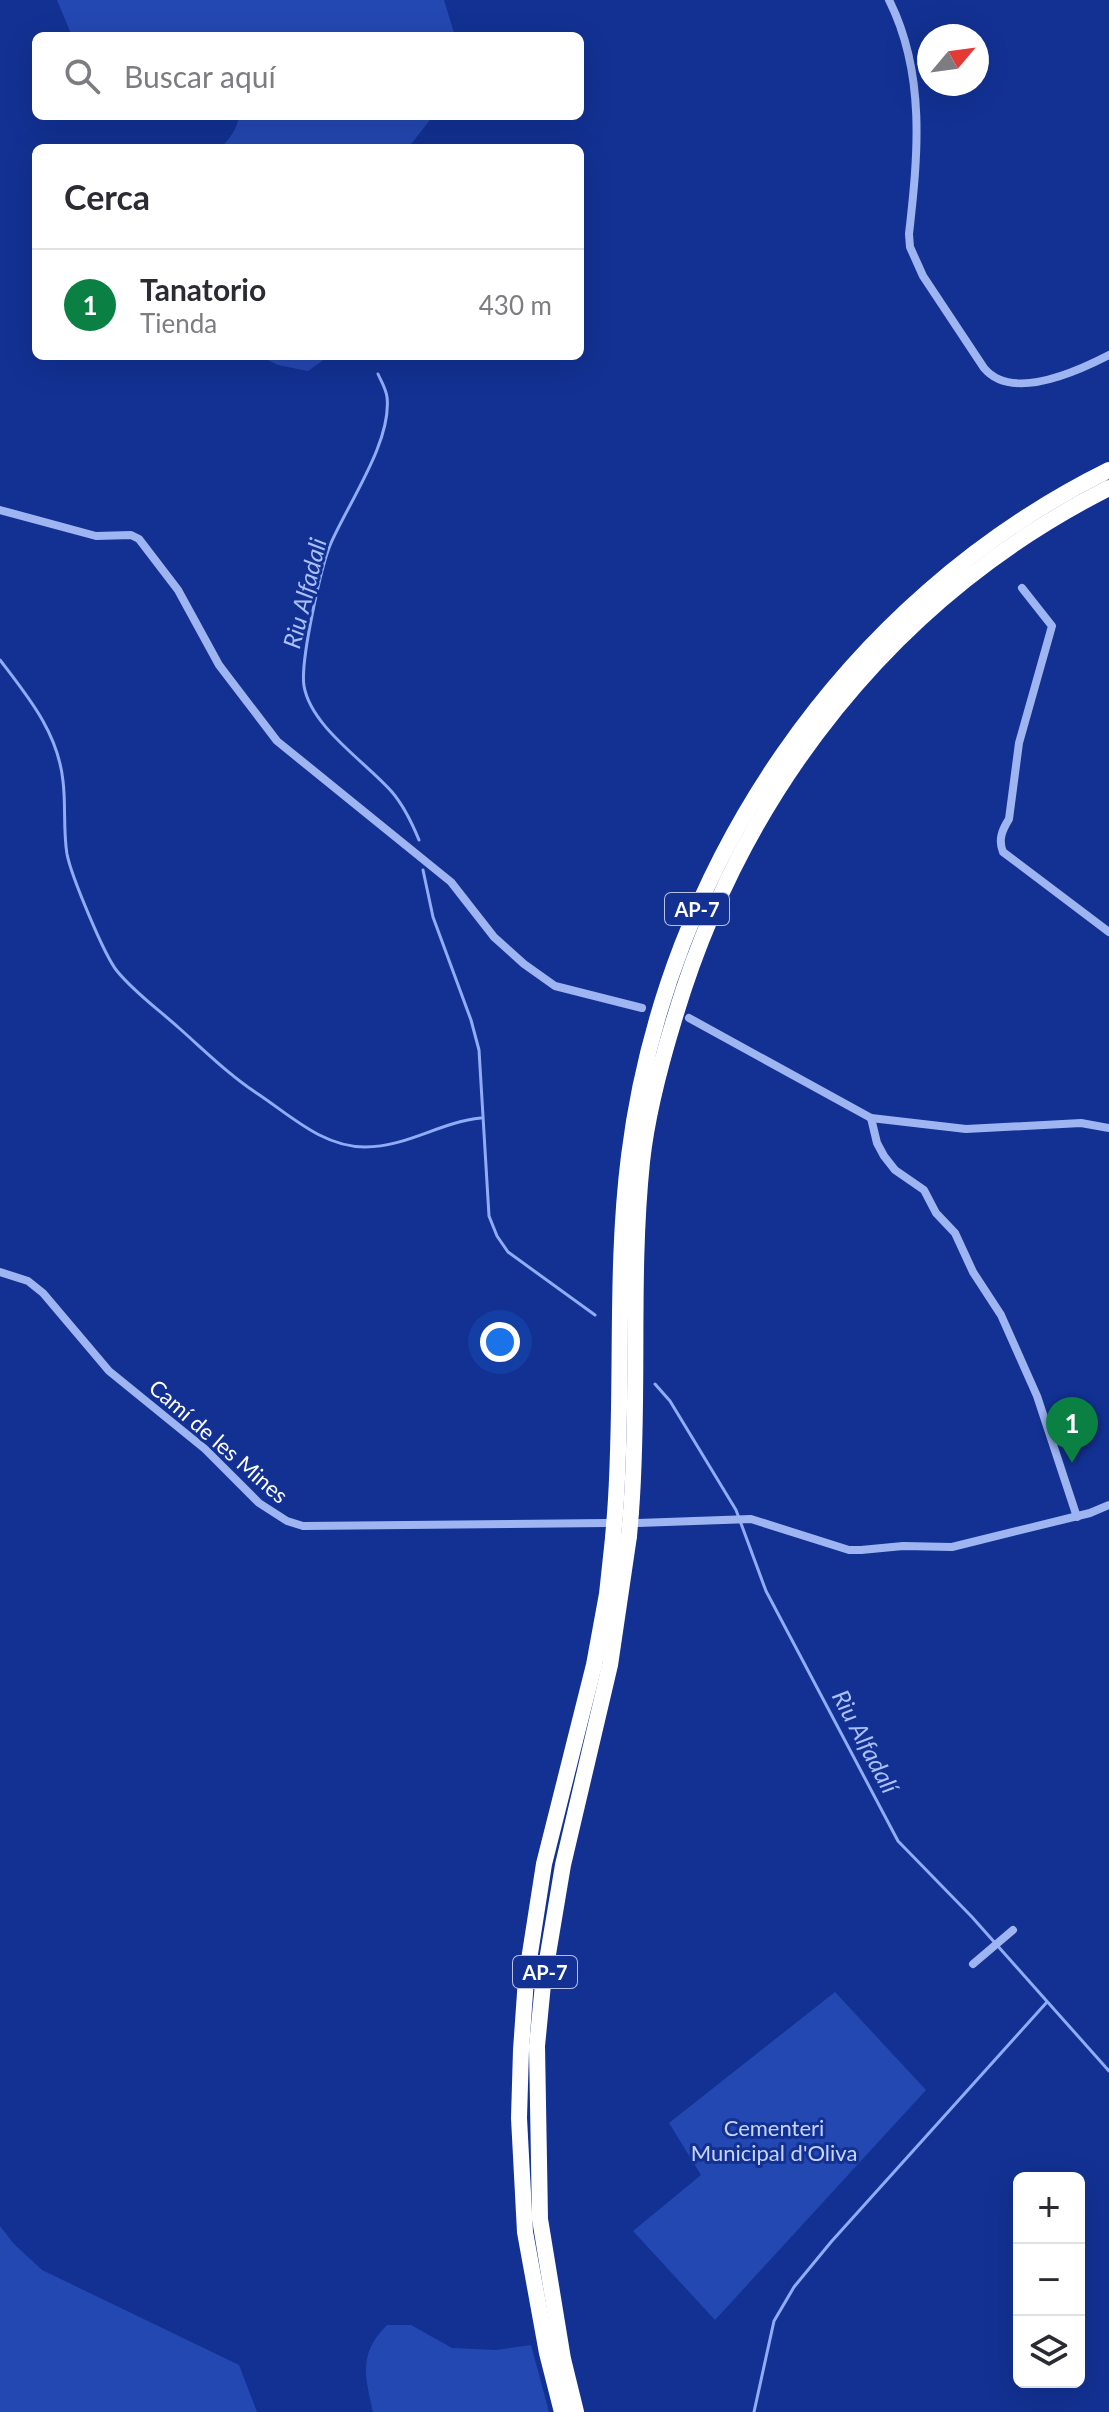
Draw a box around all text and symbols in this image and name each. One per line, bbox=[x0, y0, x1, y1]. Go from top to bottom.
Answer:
north arrow bbox=[917, 24, 989, 96]
search box bbox=[32, 32, 584, 120]
icon: search bbox=[60, 54, 104, 98]
text: Buscar aquí bbox=[124, 58, 276, 94]
text: Cerca bbox=[64, 176, 150, 217]
text: Tanatorio bbox=[140, 271, 266, 307]
text: 1 bbox=[82, 289, 98, 321]
text: 430 m bbox=[479, 289, 552, 321]
text: Tienda bbox=[140, 307, 217, 339]
water label: Riu Alfadali bbox=[276, 534, 332, 651]
road number: AP-7 bbox=[665, 893, 729, 925]
your location bbox=[480, 1322, 520, 1362]
street label: Camí de les Mines bbox=[144, 1373, 294, 1509]
pin: 1 bbox=[1046, 1397, 1098, 1463]
water label: Riu Alfadalí bbox=[827, 1684, 906, 1800]
road number: AP-7 bbox=[513, 1956, 577, 1988]
park label: Cementeri Municipal d'Oliva bbox=[691, 2114, 857, 2166]
map controls bbox=[1013, 2172, 1085, 2388]
button: + bbox=[1013, 2172, 1085, 2244]
button: − bbox=[1013, 2244, 1085, 2316]
button: layers bbox=[1013, 2316, 1085, 2388]

